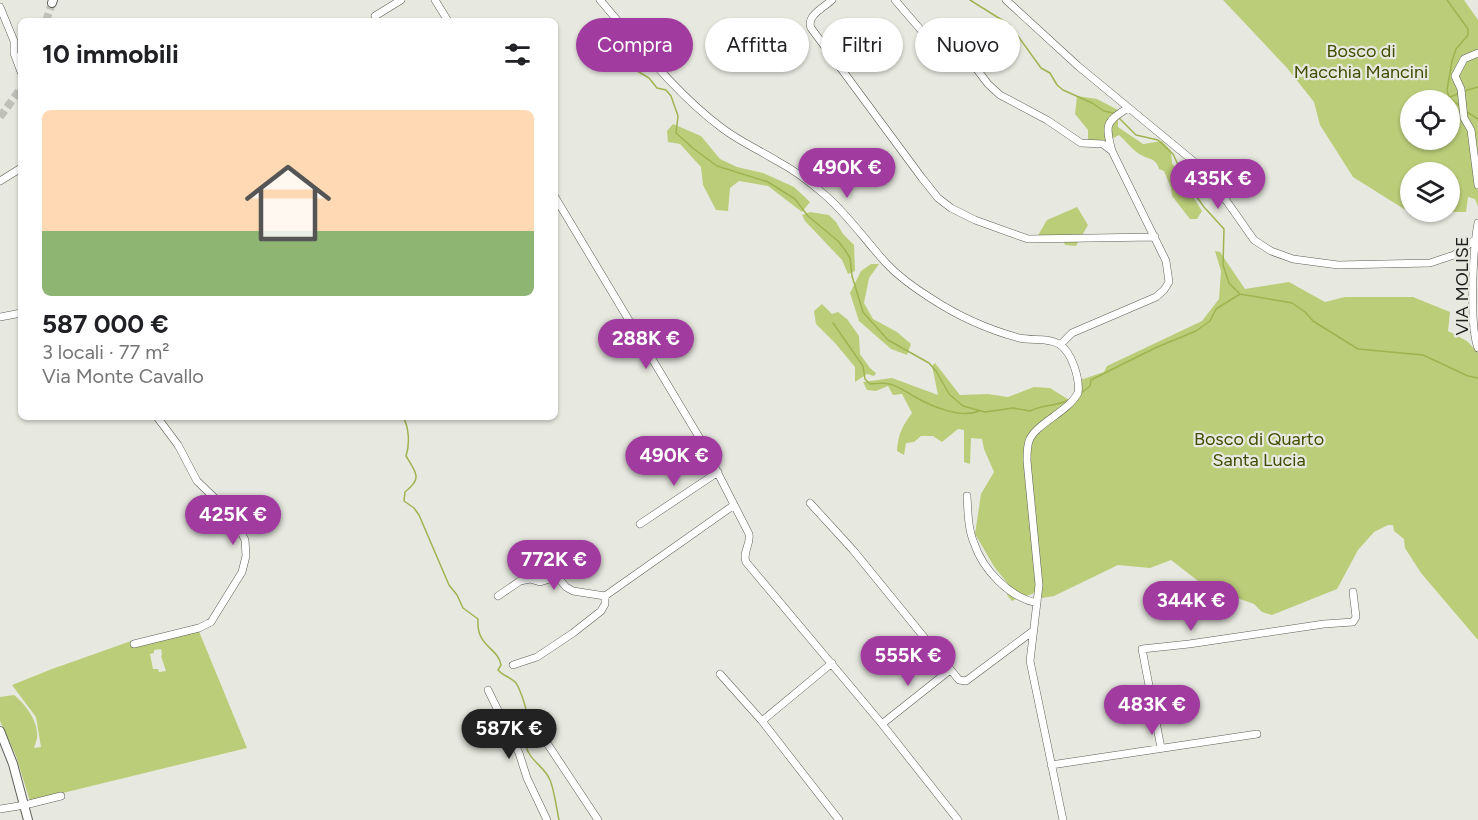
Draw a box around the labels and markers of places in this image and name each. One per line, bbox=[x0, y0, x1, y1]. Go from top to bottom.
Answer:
pin: 490K € bbox=[798, 148, 896, 199]
pin: 435K € bbox=[1169, 159, 1267, 210]
pin: 288K € bbox=[597, 319, 695, 370]
pin: 490K € bbox=[625, 436, 723, 487]
pin: 425K € bbox=[184, 495, 282, 546]
pin: 772K € bbox=[505, 540, 603, 591]
pin: 344K € bbox=[1142, 581, 1240, 632]
pin: 555K € bbox=[859, 636, 957, 687]
pin: 483K € bbox=[1103, 685, 1201, 736]
pin: 587K € bbox=[460, 709, 558, 760]

